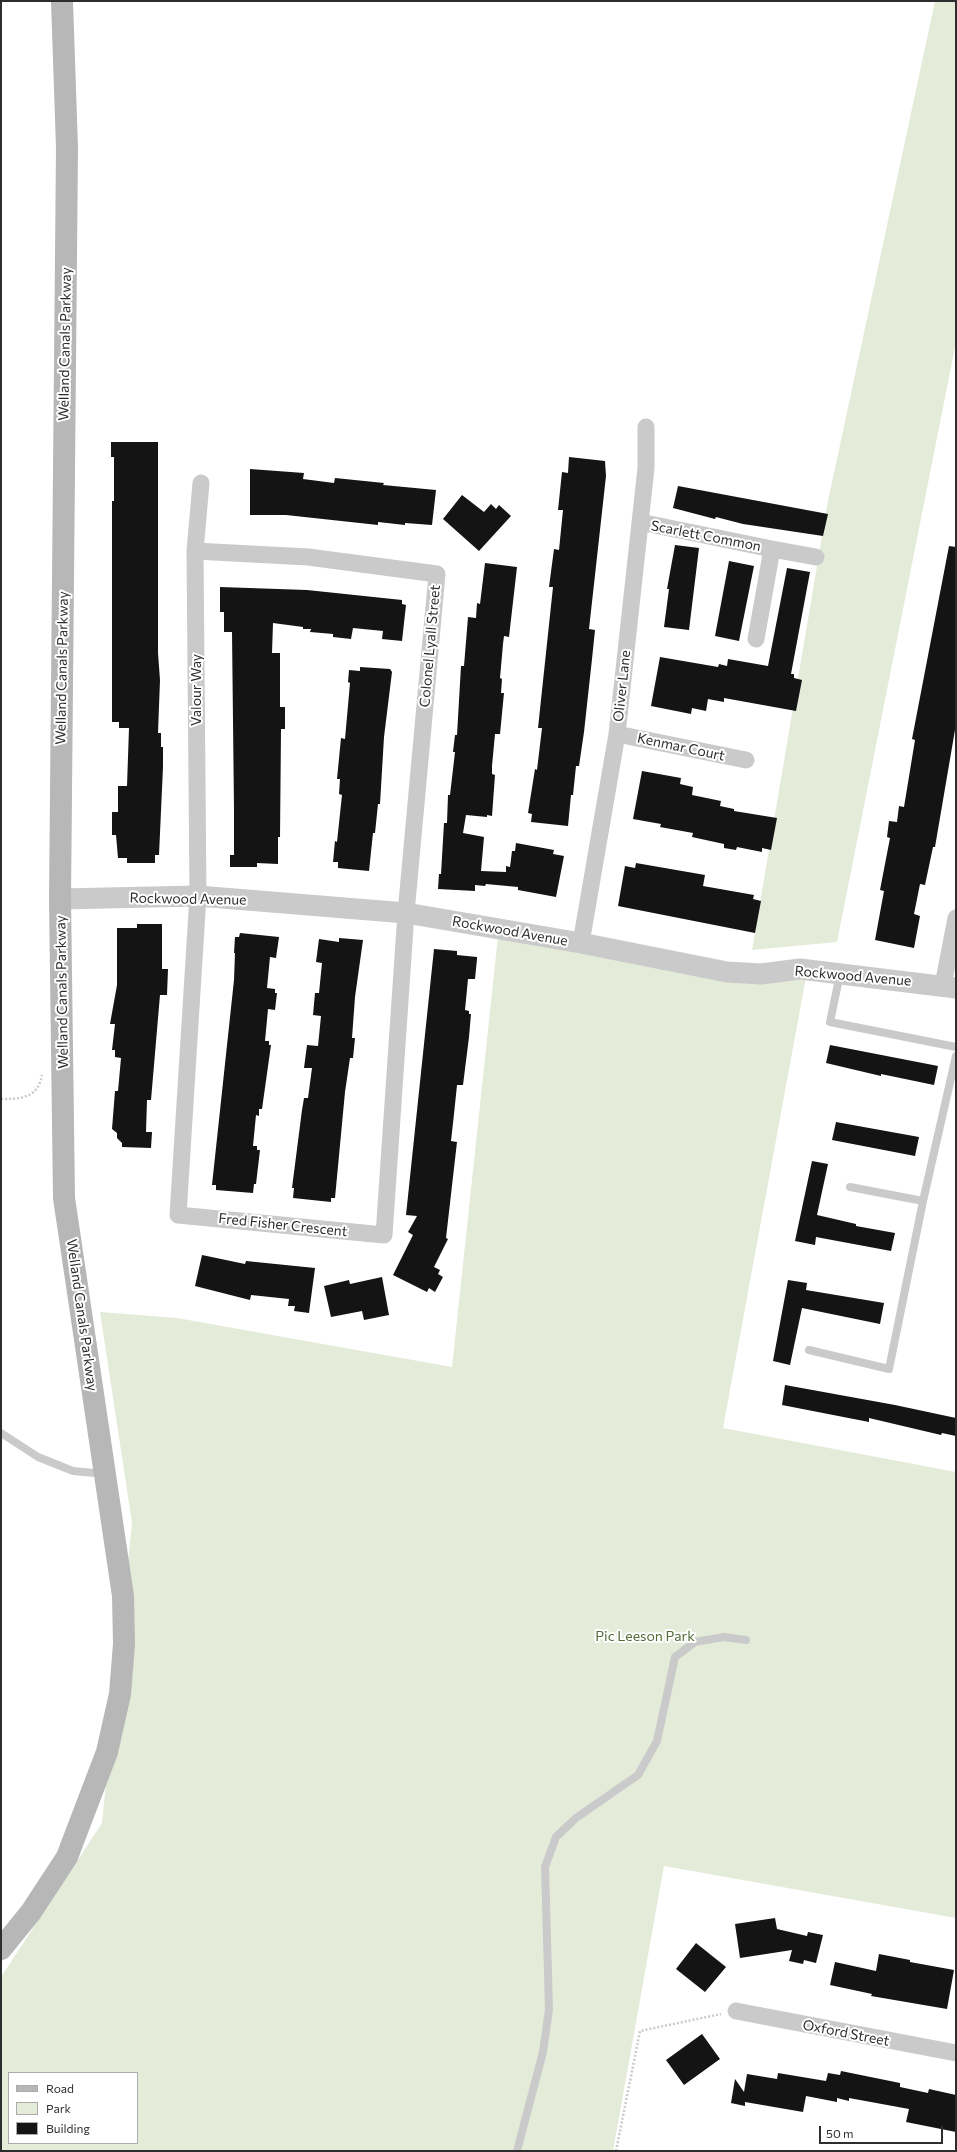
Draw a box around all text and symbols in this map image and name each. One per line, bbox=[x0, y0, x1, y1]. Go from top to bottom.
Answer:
street label: Welland Canals Parkway bbox=[55, 267, 75, 421]
street label: Scarlett Common bbox=[650, 517, 762, 555]
street label: Colonel Lyall Street bbox=[416, 584, 444, 708]
street label: Welland Canals Parkway bbox=[52, 591, 72, 745]
street label: Oliver Lane bbox=[610, 649, 634, 723]
street label: Valour Way bbox=[188, 654, 204, 726]
street label: Kenmar Court bbox=[636, 730, 726, 764]
street label: Rockwood Avenue bbox=[129, 890, 247, 908]
street label: Rockwood Avenue bbox=[451, 913, 569, 949]
street label: Welland Canals Parkway bbox=[52, 915, 72, 1069]
street label: Rockwood Avenue bbox=[794, 963, 912, 989]
street label: Fred Fisher Crescent bbox=[218, 1210, 348, 1240]
street label: Welland Canals Parkway bbox=[63, 1238, 101, 1392]
park label: Pic Leeson Park bbox=[595, 1628, 695, 1644]
street label: Oxford Street bbox=[801, 2016, 891, 2050]
legend bbox=[8, 2072, 138, 2144]
text: Road bbox=[46, 2081, 74, 2095]
text: Park bbox=[46, 2101, 71, 2115]
scale bar bbox=[821, 2118, 945, 2144]
text: Building bbox=[46, 2121, 90, 2135]
text: 50 m bbox=[826, 2126, 854, 2140]

